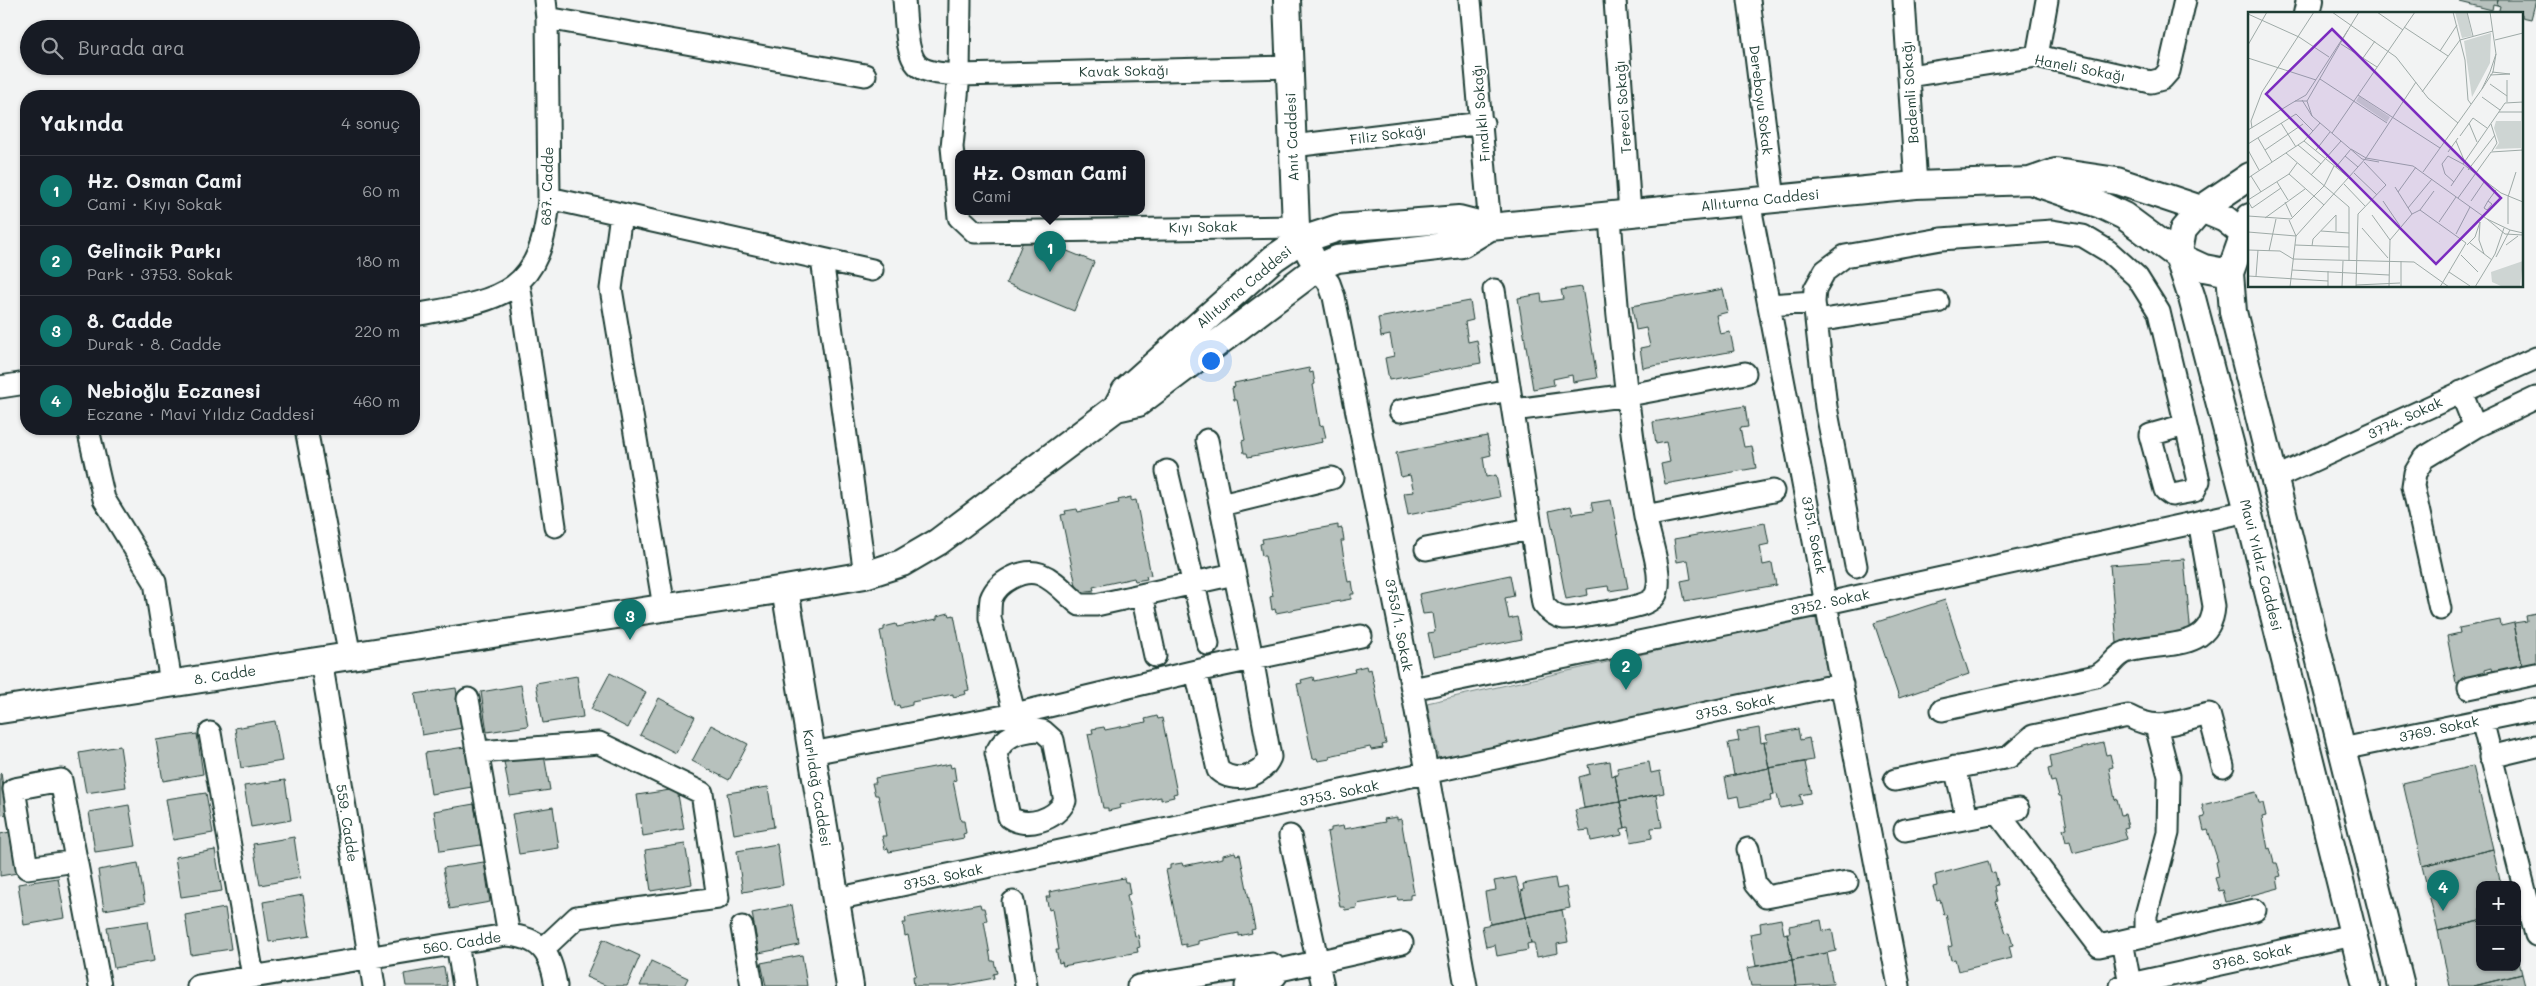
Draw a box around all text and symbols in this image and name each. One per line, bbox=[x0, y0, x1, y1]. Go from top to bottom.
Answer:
inset map bbox=[2248, 12, 2524, 288]
search box bbox=[20, 20, 420, 75]
icon: search bbox=[38, 34, 66, 62]
text: Burada ara bbox=[78, 35, 185, 60]
street label: Bademli Sokağı bbox=[1896, 40, 1923, 144]
street label: Dereboyu Sokak bbox=[1745, 44, 1778, 156]
street label: Haneli Sokağı bbox=[2033, 49, 2127, 86]
street label: Tereci Sokağı bbox=[1610, 59, 1635, 155]
street label: Kavak Sokağı bbox=[1079, 60, 1169, 81]
street label: Fındıklı Sokağı bbox=[1467, 63, 1494, 163]
street label: Anıt Caddesi bbox=[1280, 92, 1303, 182]
text: Yakında bbox=[40, 109, 124, 136]
text: 4 sonuç bbox=[341, 112, 400, 133]
street label: Filiz Sokağı bbox=[1349, 120, 1427, 149]
street label: 687. Cadde bbox=[536, 146, 557, 226]
popup bbox=[955, 150, 1145, 215]
text: Hz. Osman Cami bbox=[972, 160, 1128, 185]
text: Hz. Osman Cami bbox=[87, 168, 243, 193]
text: 1 bbox=[52, 180, 60, 201]
text: 60 m bbox=[363, 180, 400, 201]
street label: Allıturna Caddesi bbox=[1700, 184, 1820, 215]
text: Cami bbox=[972, 185, 1011, 206]
text: Cami · Kıyı Sokak bbox=[87, 193, 222, 214]
street label: Kıyı Sokak bbox=[1168, 216, 1238, 237]
pin: 1 bbox=[1034, 231, 1066, 272]
text: Gelincik Parkı bbox=[87, 238, 222, 263]
street label: Allıturna Caddesi bbox=[1192, 241, 1295, 332]
text: 2 bbox=[52, 250, 60, 271]
text: 180 m bbox=[355, 250, 400, 271]
text: Park · 3753. Sokak bbox=[87, 263, 233, 284]
text: 8. Cadde bbox=[87, 308, 173, 333]
text: 3 bbox=[51, 320, 61, 341]
text: 220 m bbox=[354, 320, 400, 341]
text: Durak · 8. Cadde bbox=[87, 333, 222, 354]
your location bbox=[1198, 348, 1224, 374]
text: Nebioğlu Eczanesi bbox=[87, 378, 261, 403]
text: 4 bbox=[51, 390, 61, 411]
text: 460 m bbox=[353, 390, 400, 411]
street label: 3774. Sokak bbox=[2364, 392, 2445, 443]
text: Eczane · Mavi Yıldız Caddesi bbox=[87, 403, 315, 424]
street label: 3751. Sokak bbox=[1798, 494, 1831, 575]
street label: Mavi Yıldız Caddesi bbox=[2236, 497, 2287, 633]
street label: 3753/1. Sokak bbox=[1381, 577, 1418, 673]
street label: 3752. Sokak bbox=[1789, 584, 1871, 619]
pin: 3 bbox=[614, 599, 646, 640]
pin: 2 bbox=[1610, 649, 1642, 690]
street label: 8. Cadde bbox=[193, 660, 257, 689]
street label: 3753. Sokak bbox=[1693, 689, 1776, 724]
street label: 3769. Sokak bbox=[2397, 711, 2481, 746]
street label: Karlıdağ Caddesi bbox=[799, 728, 836, 848]
street label: 3753. Sokak bbox=[1297, 775, 1380, 810]
street label: 559. Cadde bbox=[332, 783, 363, 863]
street label: 3753. Sokak bbox=[901, 859, 984, 894]
pin: 4 bbox=[2427, 870, 2459, 911]
map controls bbox=[2476, 881, 2521, 971]
button: + bbox=[2476, 881, 2521, 926]
button: − bbox=[2476, 926, 2521, 971]
street label: 560. Cadde bbox=[421, 927, 502, 958]
street label: 3768. Sokak bbox=[2210, 939, 2294, 974]

